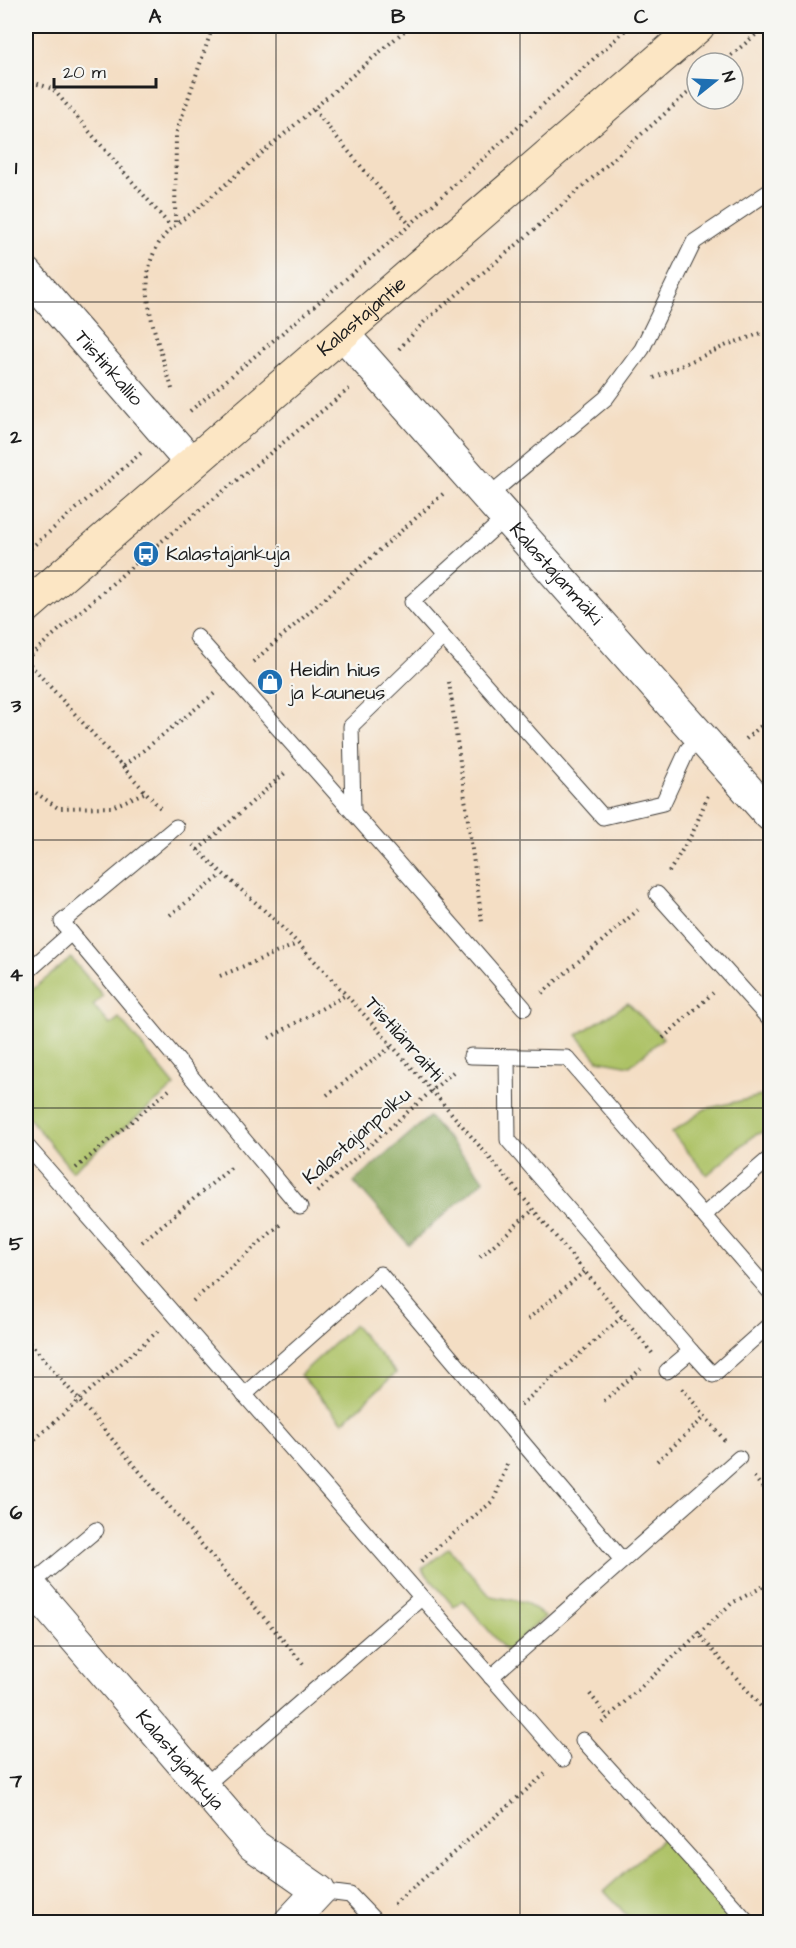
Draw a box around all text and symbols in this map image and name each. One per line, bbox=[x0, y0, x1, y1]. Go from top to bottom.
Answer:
text: A bbox=[149, 3, 162, 31]
text: B bbox=[391, 3, 406, 31]
text: C bbox=[634, 3, 649, 31]
scale bar bbox=[54, 51, 156, 89]
north arrow bbox=[685, 51, 745, 111]
text: 20 m bbox=[63, 60, 106, 85]
text: N bbox=[716, 69, 740, 85]
text: 1 bbox=[15, 154, 18, 182]
street label: Kalastajantie bbox=[311, 270, 413, 363]
street label: Tiistinkallio bbox=[68, 324, 150, 412]
text: 2 bbox=[9, 423, 22, 451]
street label: Kalastajanmäki bbox=[503, 517, 609, 632]
bus stop icon: Kalastajankuja bbox=[131, 539, 161, 569]
place label: Kalastajankuja bbox=[166, 540, 290, 568]
place label: Heidin hius ja kauneus bbox=[287, 656, 385, 707]
shop icon: Heidin hius ja kauneus bbox=[255, 667, 285, 697]
text: 3 bbox=[10, 692, 22, 720]
text: 4 bbox=[9, 961, 23, 989]
street label: Tiistilänraitti bbox=[358, 990, 450, 1088]
street label: Kalastajanpolku bbox=[297, 1081, 417, 1191]
text: 5 bbox=[9, 1230, 24, 1258]
text: 6 bbox=[10, 1499, 23, 1527]
street label: Kalastajankuja bbox=[129, 1704, 231, 1816]
text: 7 bbox=[9, 1767, 23, 1795]

